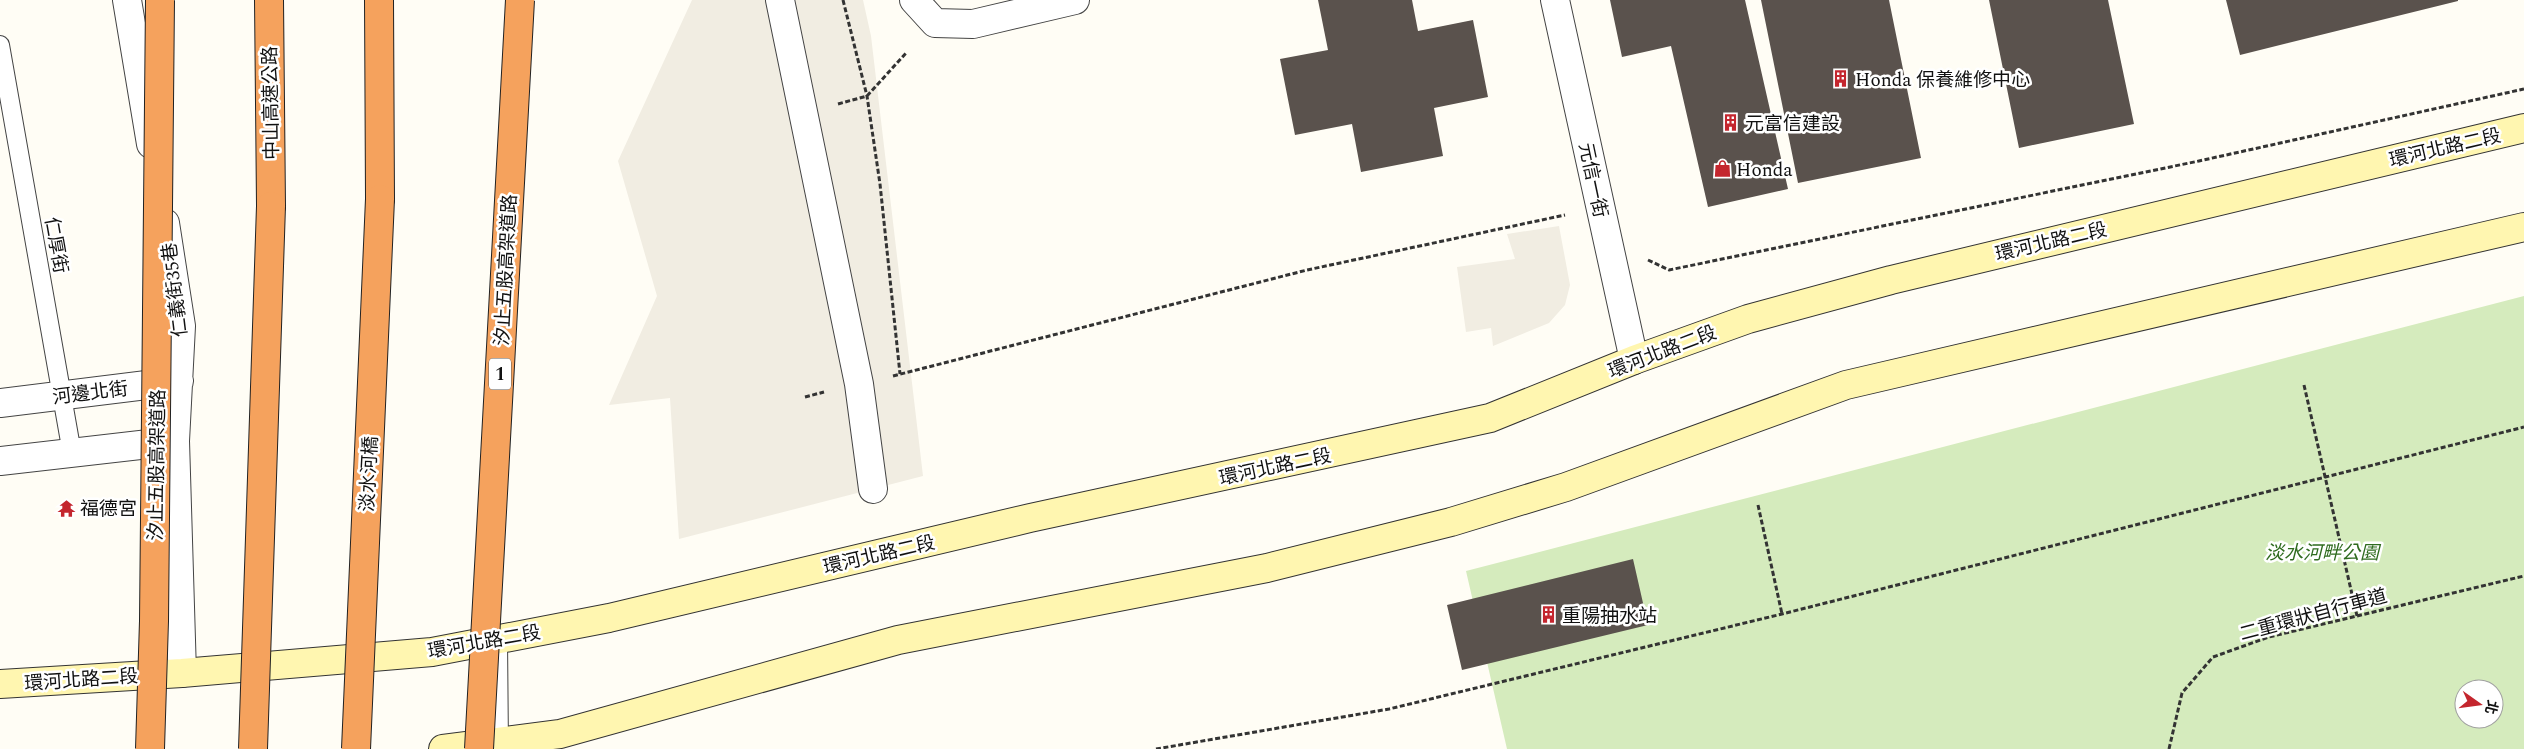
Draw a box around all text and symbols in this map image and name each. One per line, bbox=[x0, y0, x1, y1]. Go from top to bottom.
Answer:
street label: 中山高速公路 bbox=[256, 46, 287, 160]
place label: Honda 保養維修中心 bbox=[1855, 66, 2030, 95]
building icon: Honda 保養維修中心 bbox=[1831, 69, 1851, 89]
place label: 元富信建設 bbox=[1745, 110, 1840, 139]
building icon: 元富信建設 bbox=[1721, 113, 1741, 133]
street label: 環河北路二段 bbox=[2387, 122, 2504, 175]
street label: 元信一街 bbox=[1570, 140, 1615, 221]
place label: Honda bbox=[1736, 156, 1793, 185]
shop icon: Honda bbox=[1712, 159, 1732, 179]
street label: 汐止五股高架道路 bbox=[488, 193, 525, 347]
street label: 仁厚街 bbox=[36, 215, 75, 276]
street label: 環河北路二段 bbox=[1993, 216, 2110, 269]
street label: 仁義街35巷 bbox=[155, 241, 196, 339]
street label: 環河北路二段 bbox=[1604, 318, 1721, 386]
road number: 1 bbox=[489, 358, 511, 389]
street label: 河邊北街 bbox=[51, 374, 130, 413]
street label: 汐止五股高架道路 bbox=[142, 389, 173, 541]
street label: 淡水河橋 bbox=[353, 435, 386, 513]
street label: 環河北路二段 bbox=[1217, 441, 1334, 494]
place label: 福德宮 bbox=[80, 495, 137, 524]
temple icon: 福德宮 bbox=[56, 498, 76, 518]
street label: 環河北路二段 bbox=[821, 529, 938, 582]
park label: 淡水河畔公園 bbox=[2265, 539, 2382, 568]
street label: 二重環狀自行車道 bbox=[2236, 582, 2391, 649]
place label: 重陽抽水站 bbox=[1562, 602, 1657, 631]
building icon: 重陽抽水站 bbox=[1538, 605, 1558, 625]
street label: 環河北路二段 bbox=[426, 618, 543, 667]
street label: 環河北路二段 bbox=[23, 662, 139, 699]
north arrow bbox=[2454, 679, 2504, 729]
text: 北 bbox=[2479, 698, 2503, 716]

